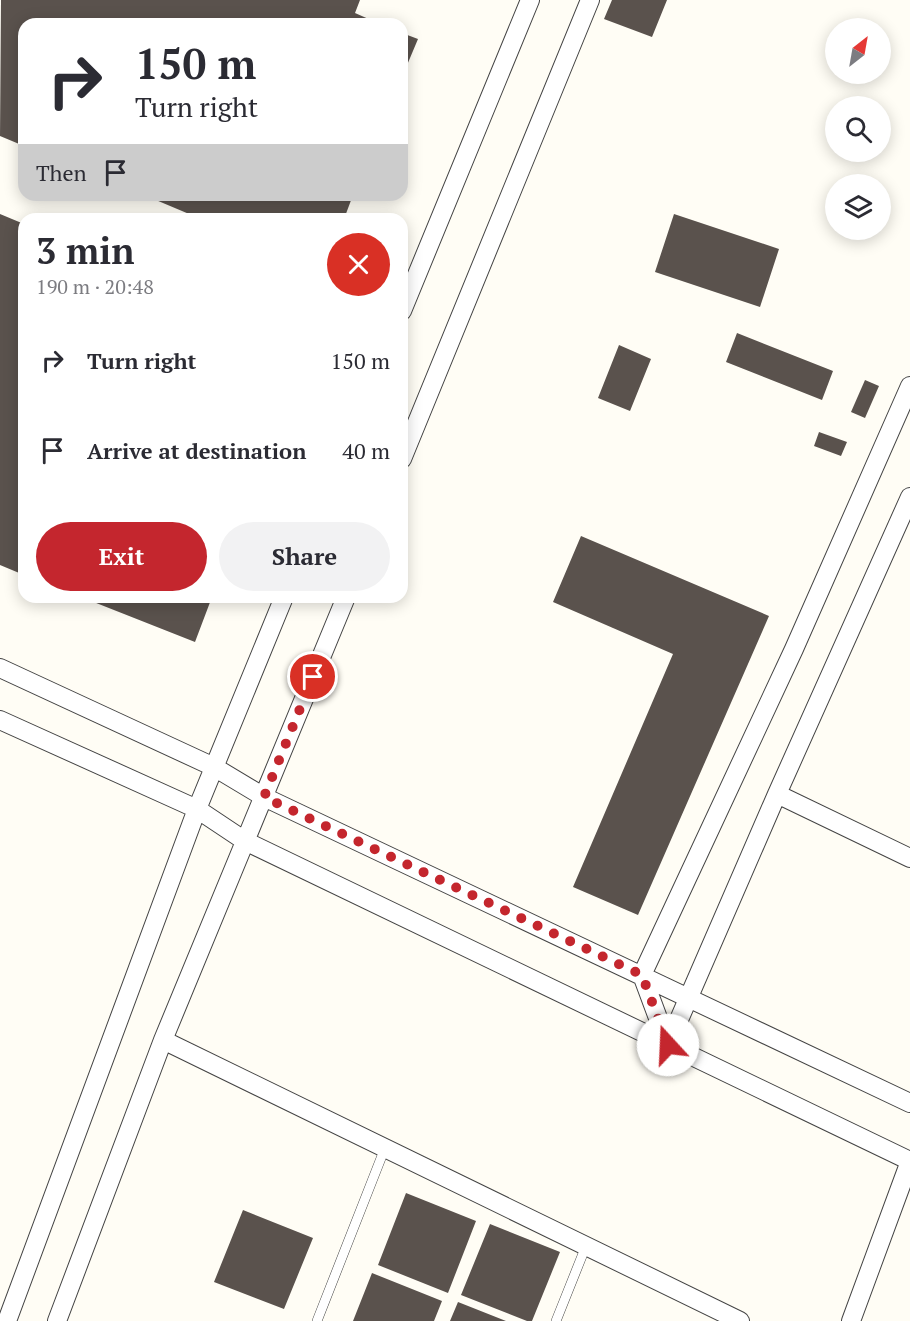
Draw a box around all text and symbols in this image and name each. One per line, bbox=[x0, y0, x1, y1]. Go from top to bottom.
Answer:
north arrow bbox=[825, 18, 891, 84]
map controls bbox=[825, 18, 891, 240]
text: 150 m bbox=[135, 35, 256, 91]
icon: right bbox=[36, 42, 114, 120]
text: Turn right bbox=[135, 89, 258, 125]
button: search bbox=[825, 96, 891, 162]
icon: arrive bbox=[99, 156, 132, 189]
text: Then bbox=[36, 158, 87, 187]
button: layers bbox=[825, 174, 891, 240]
text: 3 min bbox=[36, 227, 134, 274]
button: close bbox=[327, 233, 390, 296]
text: 190 m · 20:48 bbox=[36, 273, 154, 300]
icon: right bbox=[36, 344, 69, 377]
text: Turn right bbox=[87, 346, 196, 375]
text: 150 m bbox=[330, 346, 390, 375]
icon: arrive bbox=[36, 434, 69, 467]
text: Arrive at destination bbox=[87, 436, 306, 465]
text: 40 m bbox=[342, 436, 390, 465]
button: Exit bbox=[36, 522, 207, 591]
button: Share bbox=[219, 522, 390, 591]
pin bbox=[287, 651, 338, 702]
icon: arrive bbox=[296, 660, 329, 693]
position arrow bbox=[636, 1013, 700, 1077]

